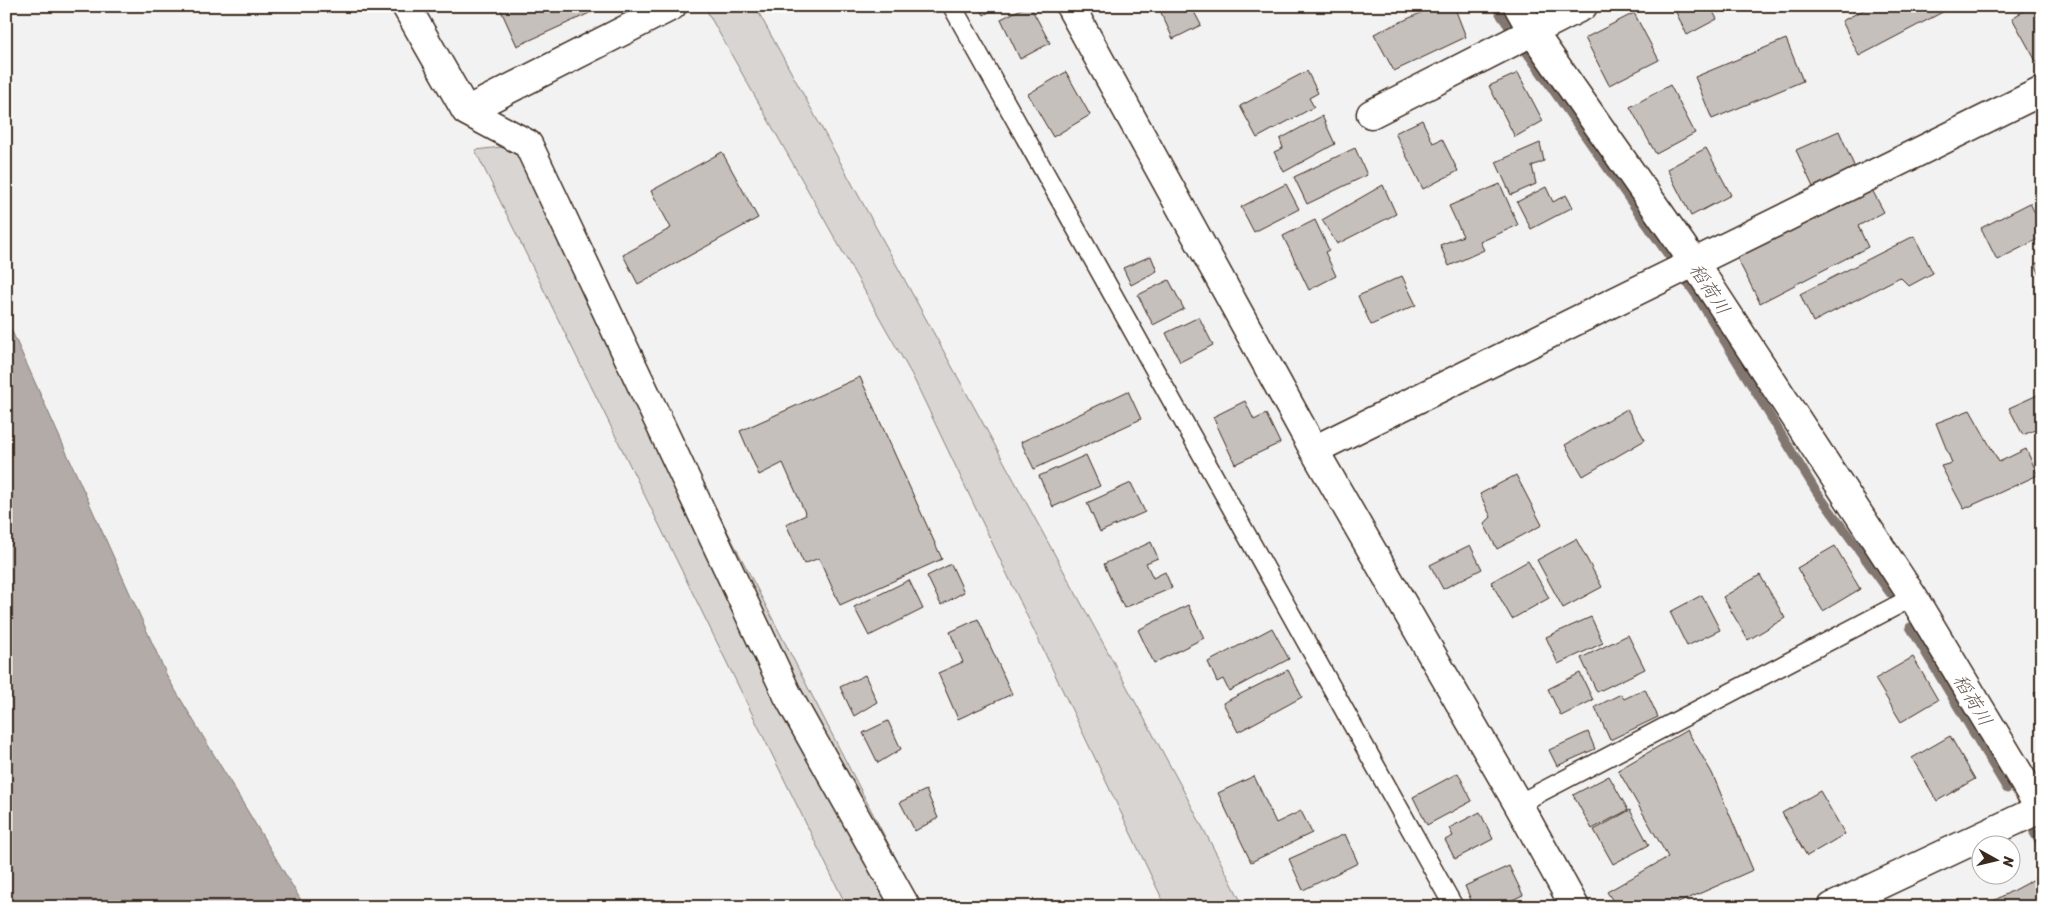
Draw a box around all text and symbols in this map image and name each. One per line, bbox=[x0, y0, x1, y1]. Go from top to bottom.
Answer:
water label: 稻荷川 bbox=[1681, 256, 1739, 322]
water label: 稻荷川 bbox=[1944, 667, 2002, 733]
north arrow bbox=[1970, 836, 2020, 886]
text: N bbox=[1995, 854, 2022, 869]

